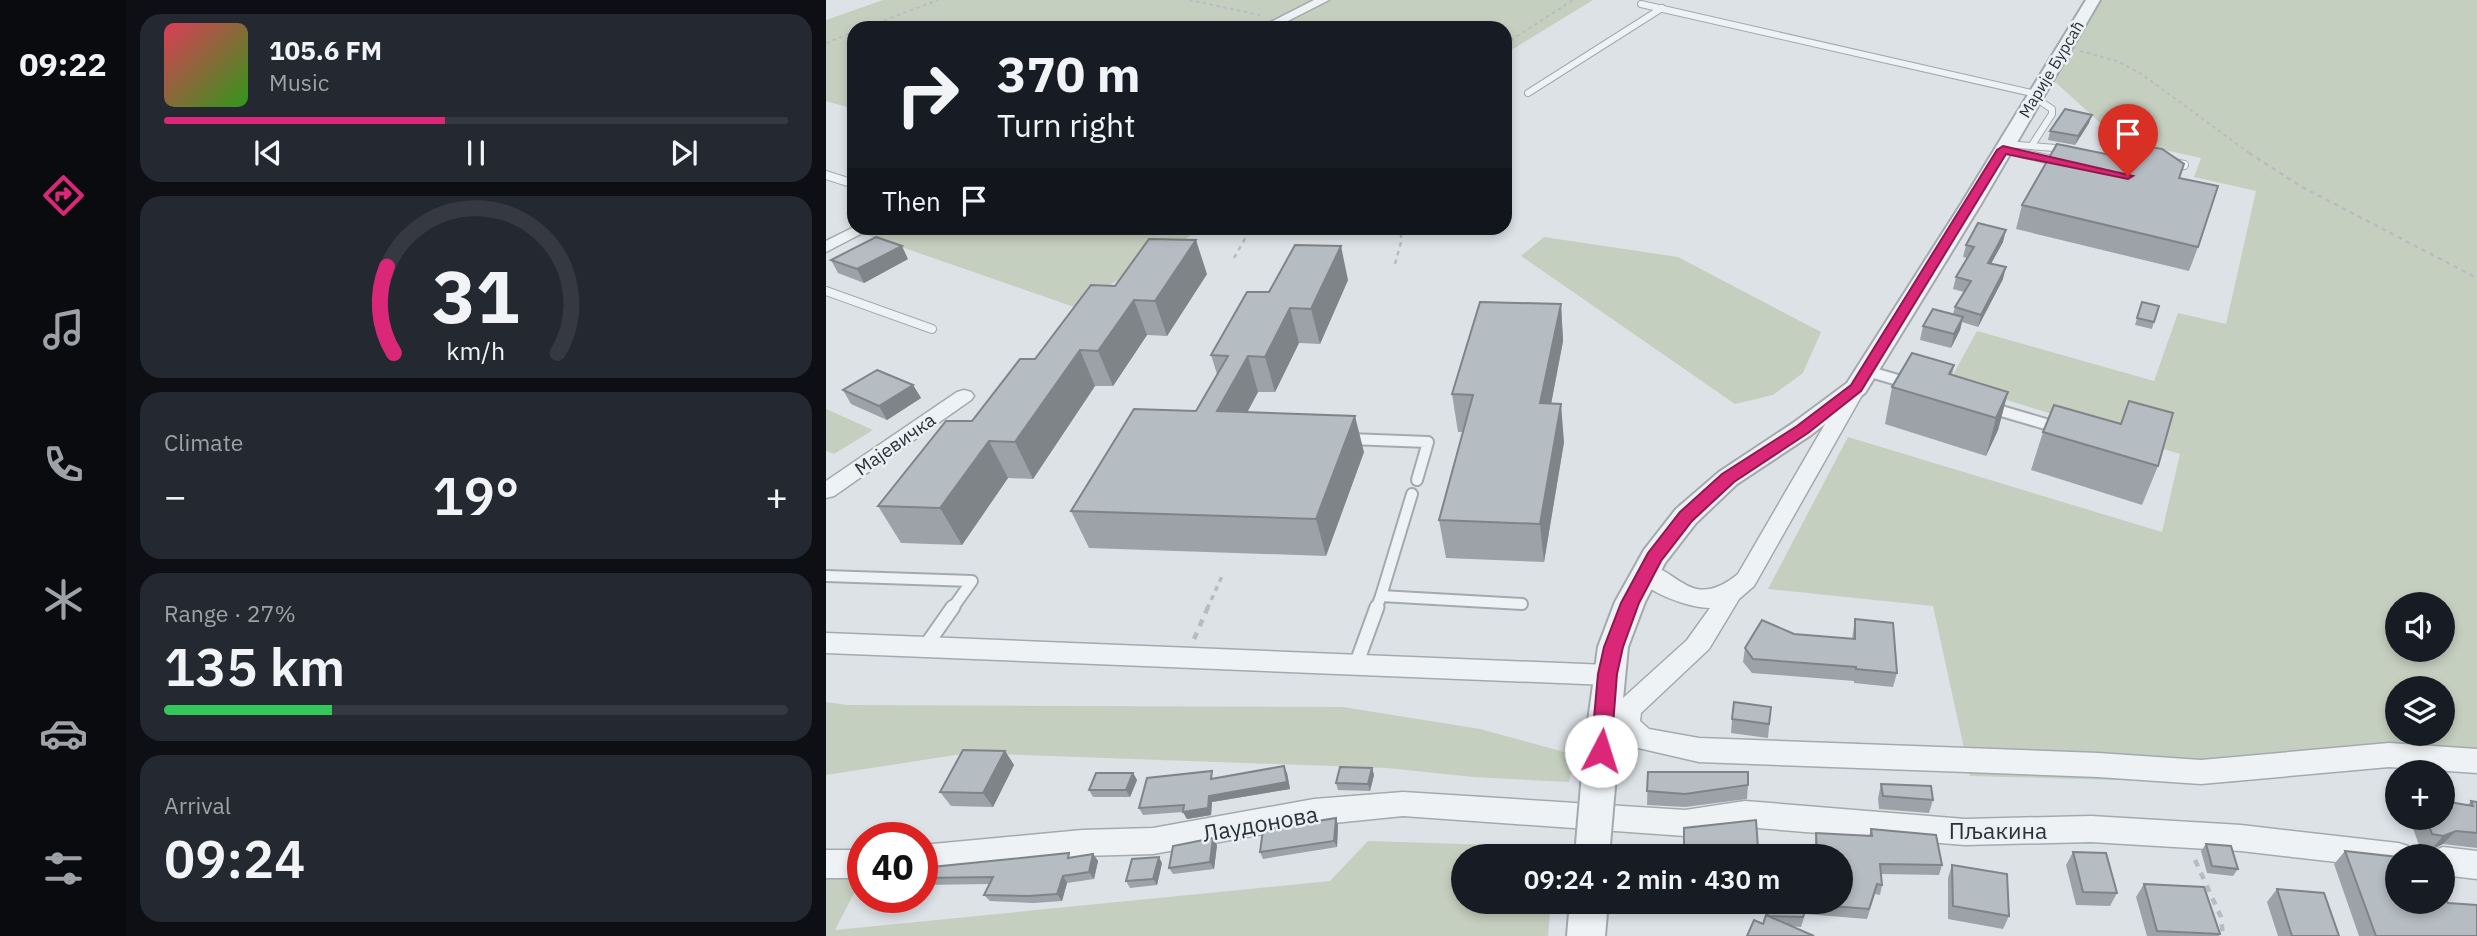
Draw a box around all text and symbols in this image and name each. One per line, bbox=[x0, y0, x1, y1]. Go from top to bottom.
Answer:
street label: Марије Бурсаћ bbox=[2014, 17, 2088, 121]
text: 105.6 FM bbox=[269, 33, 382, 67]
text: 370 m bbox=[997, 42, 1141, 105]
text: 09:22 bbox=[19, 43, 107, 85]
icon: right bbox=[882, 49, 973, 140]
text: Music bbox=[269, 67, 329, 97]
text: Turn right bbox=[997, 104, 1135, 146]
pin bbox=[2098, 104, 2158, 176]
icon: arrive bbox=[2109, 115, 2147, 153]
icon: previous bbox=[249, 134, 287, 172]
icon: pause bbox=[457, 134, 495, 172]
icon: next bbox=[665, 134, 703, 172]
icon: directions bbox=[39, 171, 88, 220]
icon: arrive bbox=[955, 182, 993, 220]
text: Then bbox=[882, 184, 941, 218]
text: 31 bbox=[432, 248, 520, 343]
icon: music bbox=[39, 305, 88, 354]
text: km/h bbox=[447, 333, 505, 366]
street label: Мајевичка bbox=[850, 407, 940, 481]
text: Climate bbox=[164, 427, 243, 457]
icon: phone bbox=[39, 440, 88, 489]
text: 19° bbox=[433, 462, 519, 529]
text: − bbox=[164, 471, 187, 520]
text: + bbox=[765, 471, 788, 520]
icon: climate bbox=[39, 575, 88, 624]
map controls bbox=[2385, 592, 2455, 914]
button: sound bbox=[2385, 592, 2455, 662]
text: Range · 27% bbox=[164, 598, 296, 628]
text: 135 km bbox=[164, 633, 345, 700]
button: layers bbox=[2385, 676, 2455, 746]
icon: car bbox=[39, 709, 88, 758]
position arrow bbox=[1564, 714, 1638, 788]
button: + bbox=[2385, 760, 2455, 830]
text: Arrival bbox=[164, 790, 231, 820]
street label: Лаудонова bbox=[1200, 798, 1320, 848]
street label: Пљакина bbox=[1949, 815, 2047, 845]
speed limit sign: 40 bbox=[847, 822, 938, 913]
text: 09:24 bbox=[164, 825, 305, 892]
icon: filters bbox=[39, 844, 88, 893]
button: − bbox=[2385, 844, 2455, 914]
text: 09:24 · 2 min · 430 m bbox=[1524, 862, 1780, 896]

